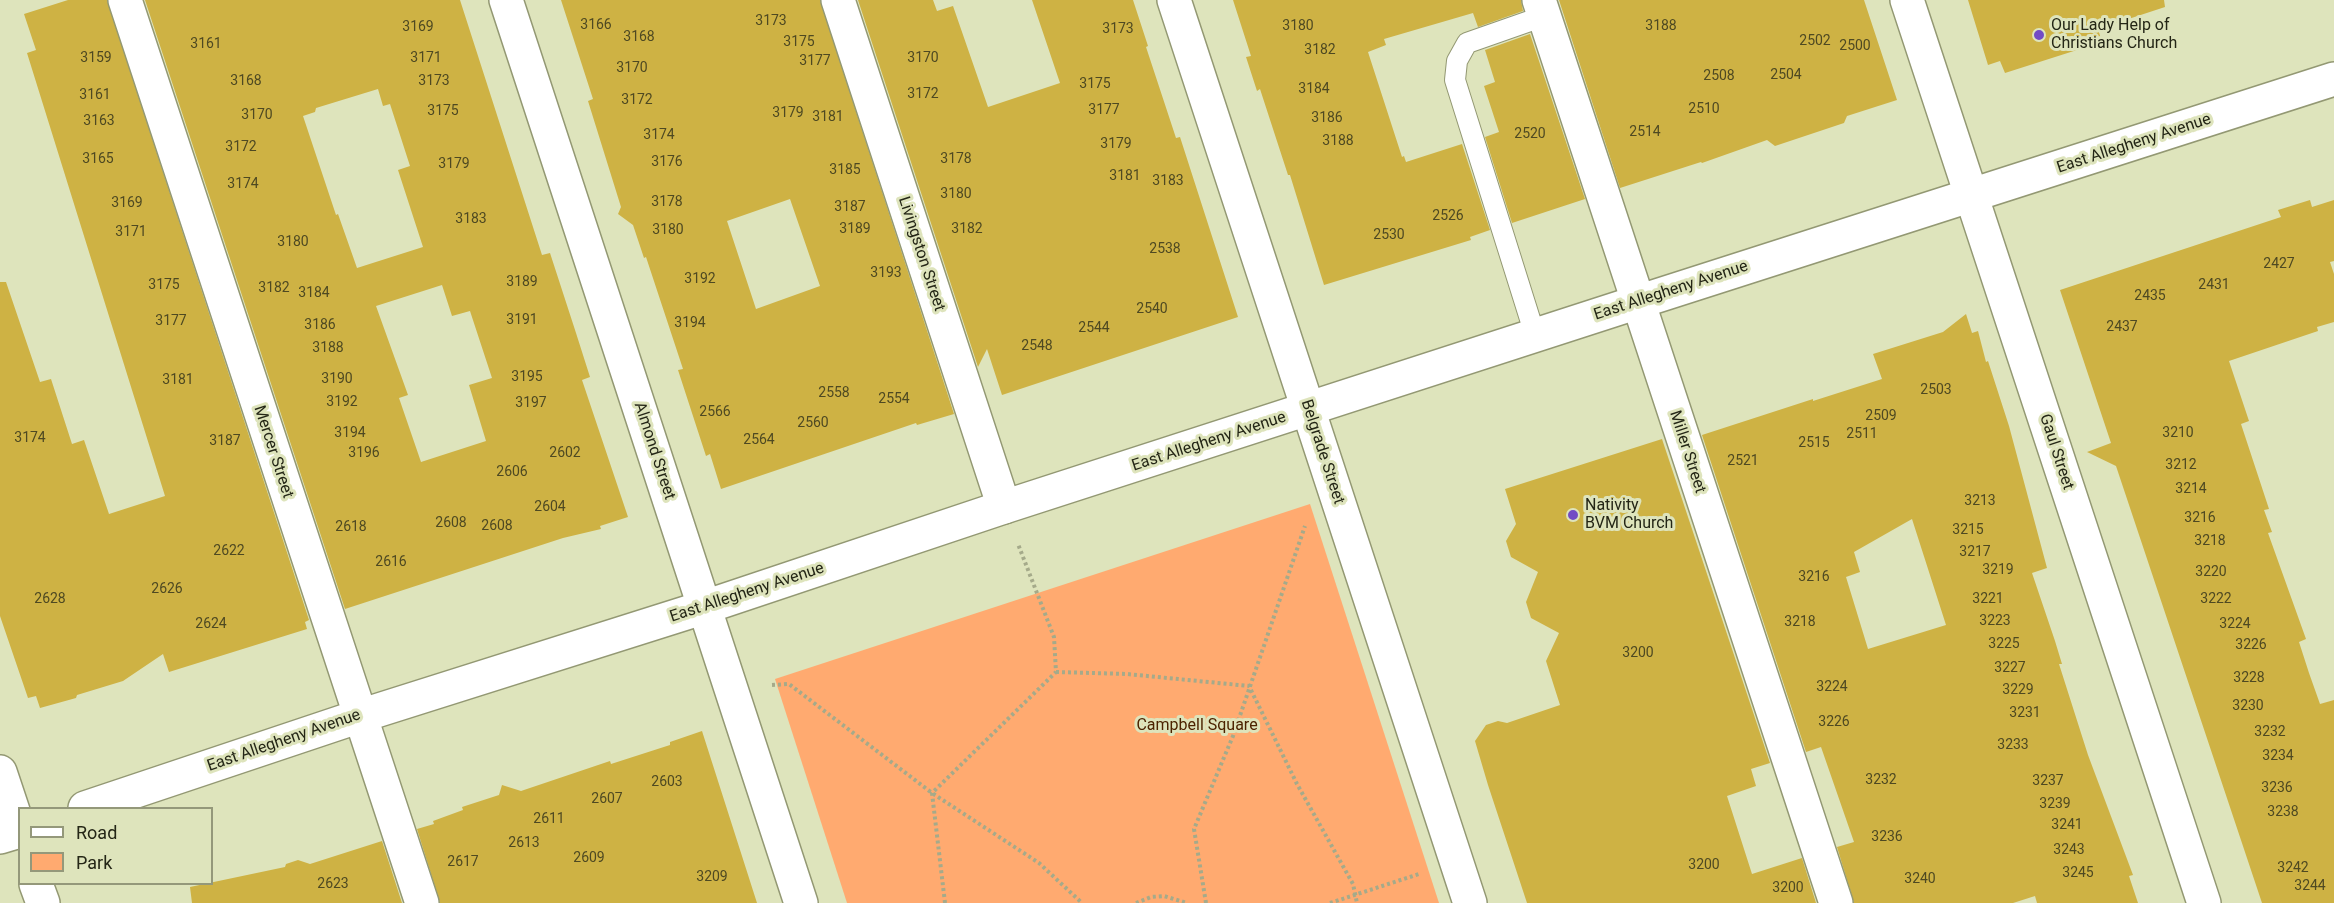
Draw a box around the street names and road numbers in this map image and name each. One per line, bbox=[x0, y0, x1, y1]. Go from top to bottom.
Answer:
street label: East Allegheny Avenue bbox=[2055, 110, 2213, 178]
street label: Livingston Street bbox=[893, 194, 949, 314]
street label: East Allegheny Avenue bbox=[1592, 257, 1750, 325]
street label: Belgrade Street bbox=[1296, 397, 1348, 507]
street label: Almond Street bbox=[629, 400, 679, 502]
street label: Mercer Street bbox=[249, 403, 297, 501]
street label: East Allegheny Avenue bbox=[1130, 408, 1288, 476]
street label: Miller Street bbox=[1665, 408, 1709, 496]
street label: Gaul Street bbox=[2035, 412, 2077, 492]
street label: East Allegheny Avenue bbox=[668, 559, 826, 627]
street label: East Allegheny Avenue bbox=[205, 706, 363, 776]

